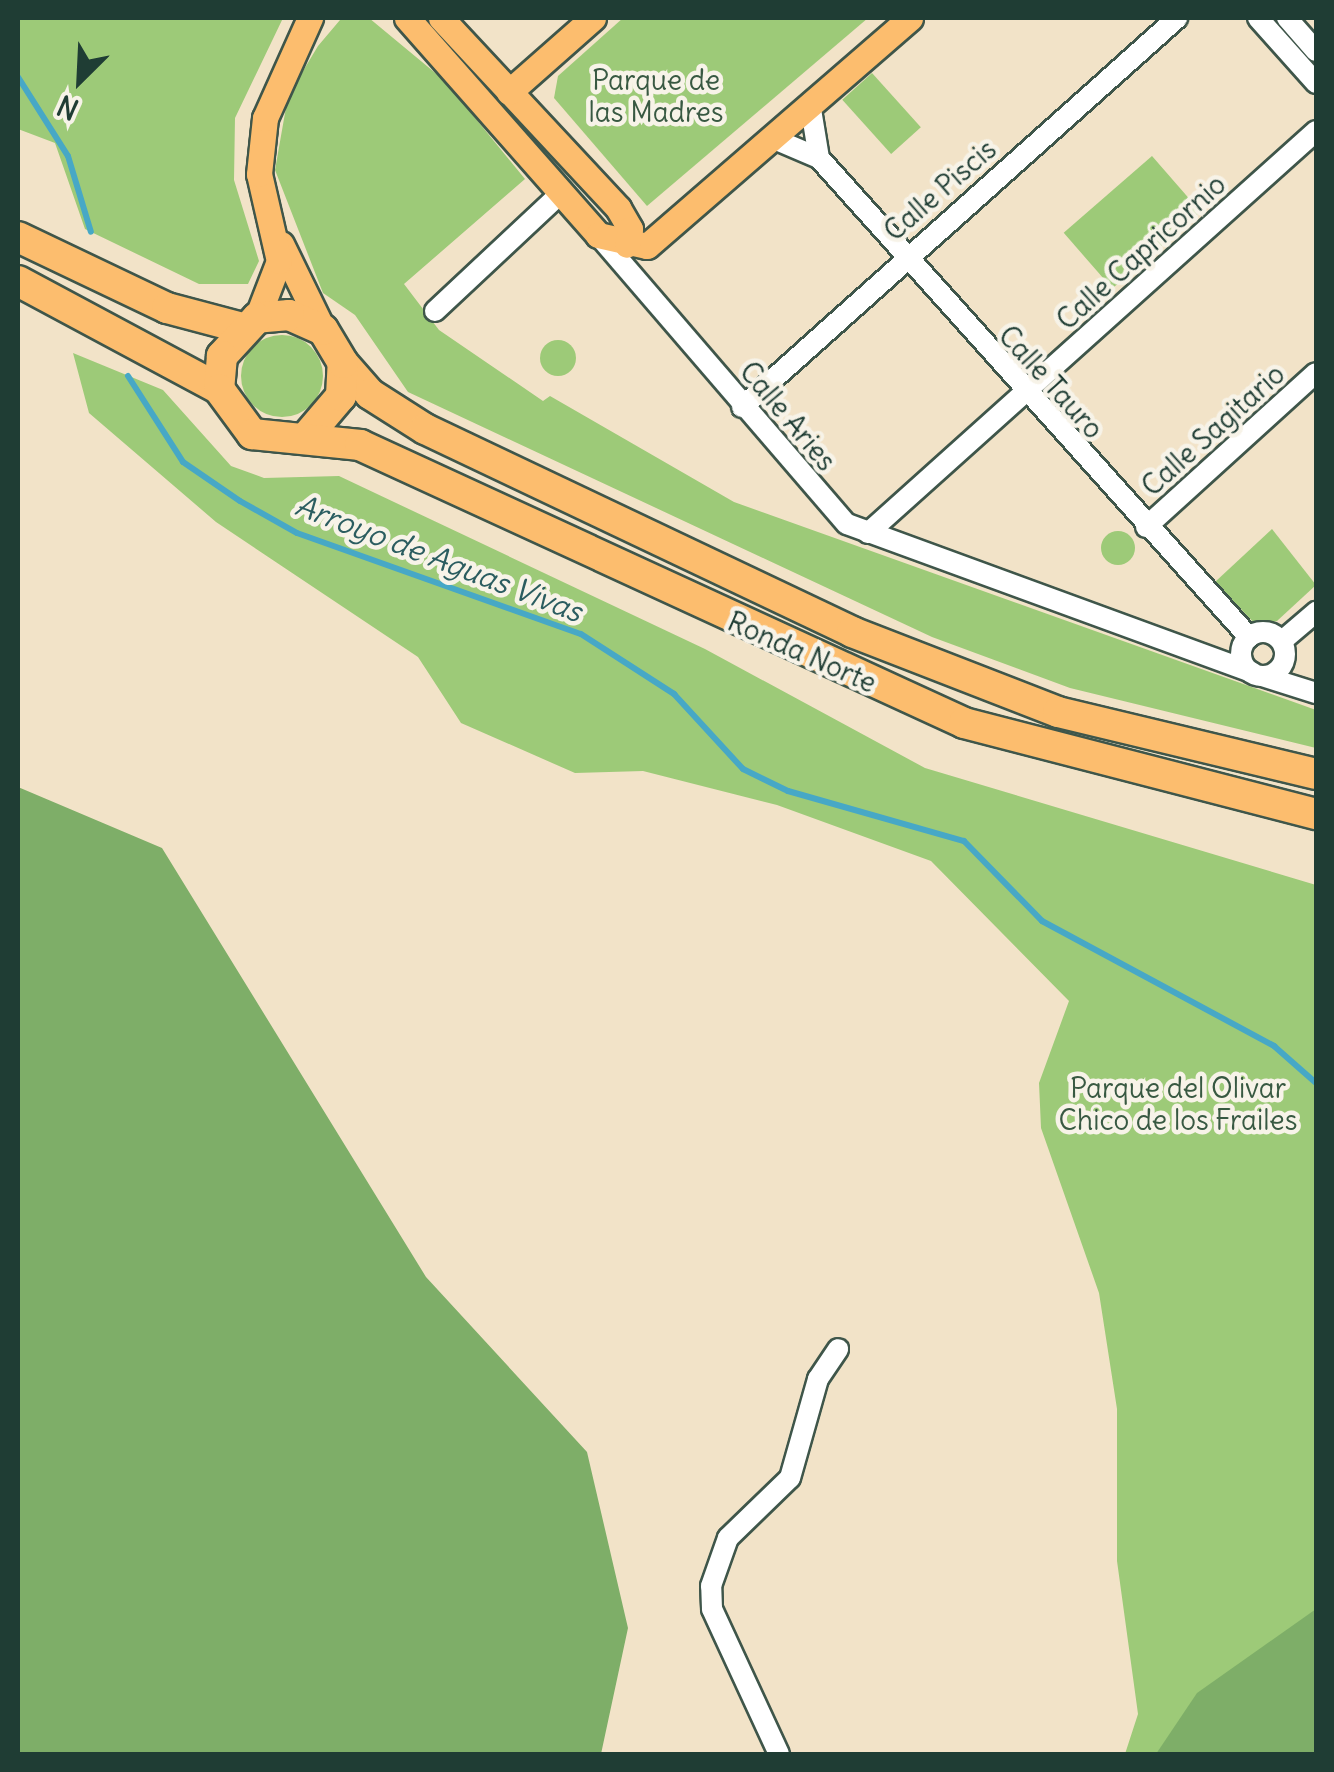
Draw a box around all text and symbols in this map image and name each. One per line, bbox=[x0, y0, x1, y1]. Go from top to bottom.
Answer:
north arrow bbox=[30, 30, 130, 130]
park label: Parque de las Madres bbox=[589, 63, 723, 129]
text: N bbox=[52, 87, 84, 128]
street label: Calle Piscis bbox=[877, 132, 1003, 248]
street label: Calle Capricornio bbox=[1050, 167, 1232, 337]
street label: Calle Tauro bbox=[992, 319, 1110, 445]
street label: Calle Aries bbox=[733, 355, 843, 477]
street label: Calle Sagitario bbox=[1135, 357, 1291, 503]
water label: Arroyo de Aguas Vivas bbox=[291, 487, 587, 629]
street label: Ronda Norte bbox=[722, 604, 882, 700]
park label: Parque del Olivar Chico de los Frailes bbox=[1059, 1071, 1297, 1137]

